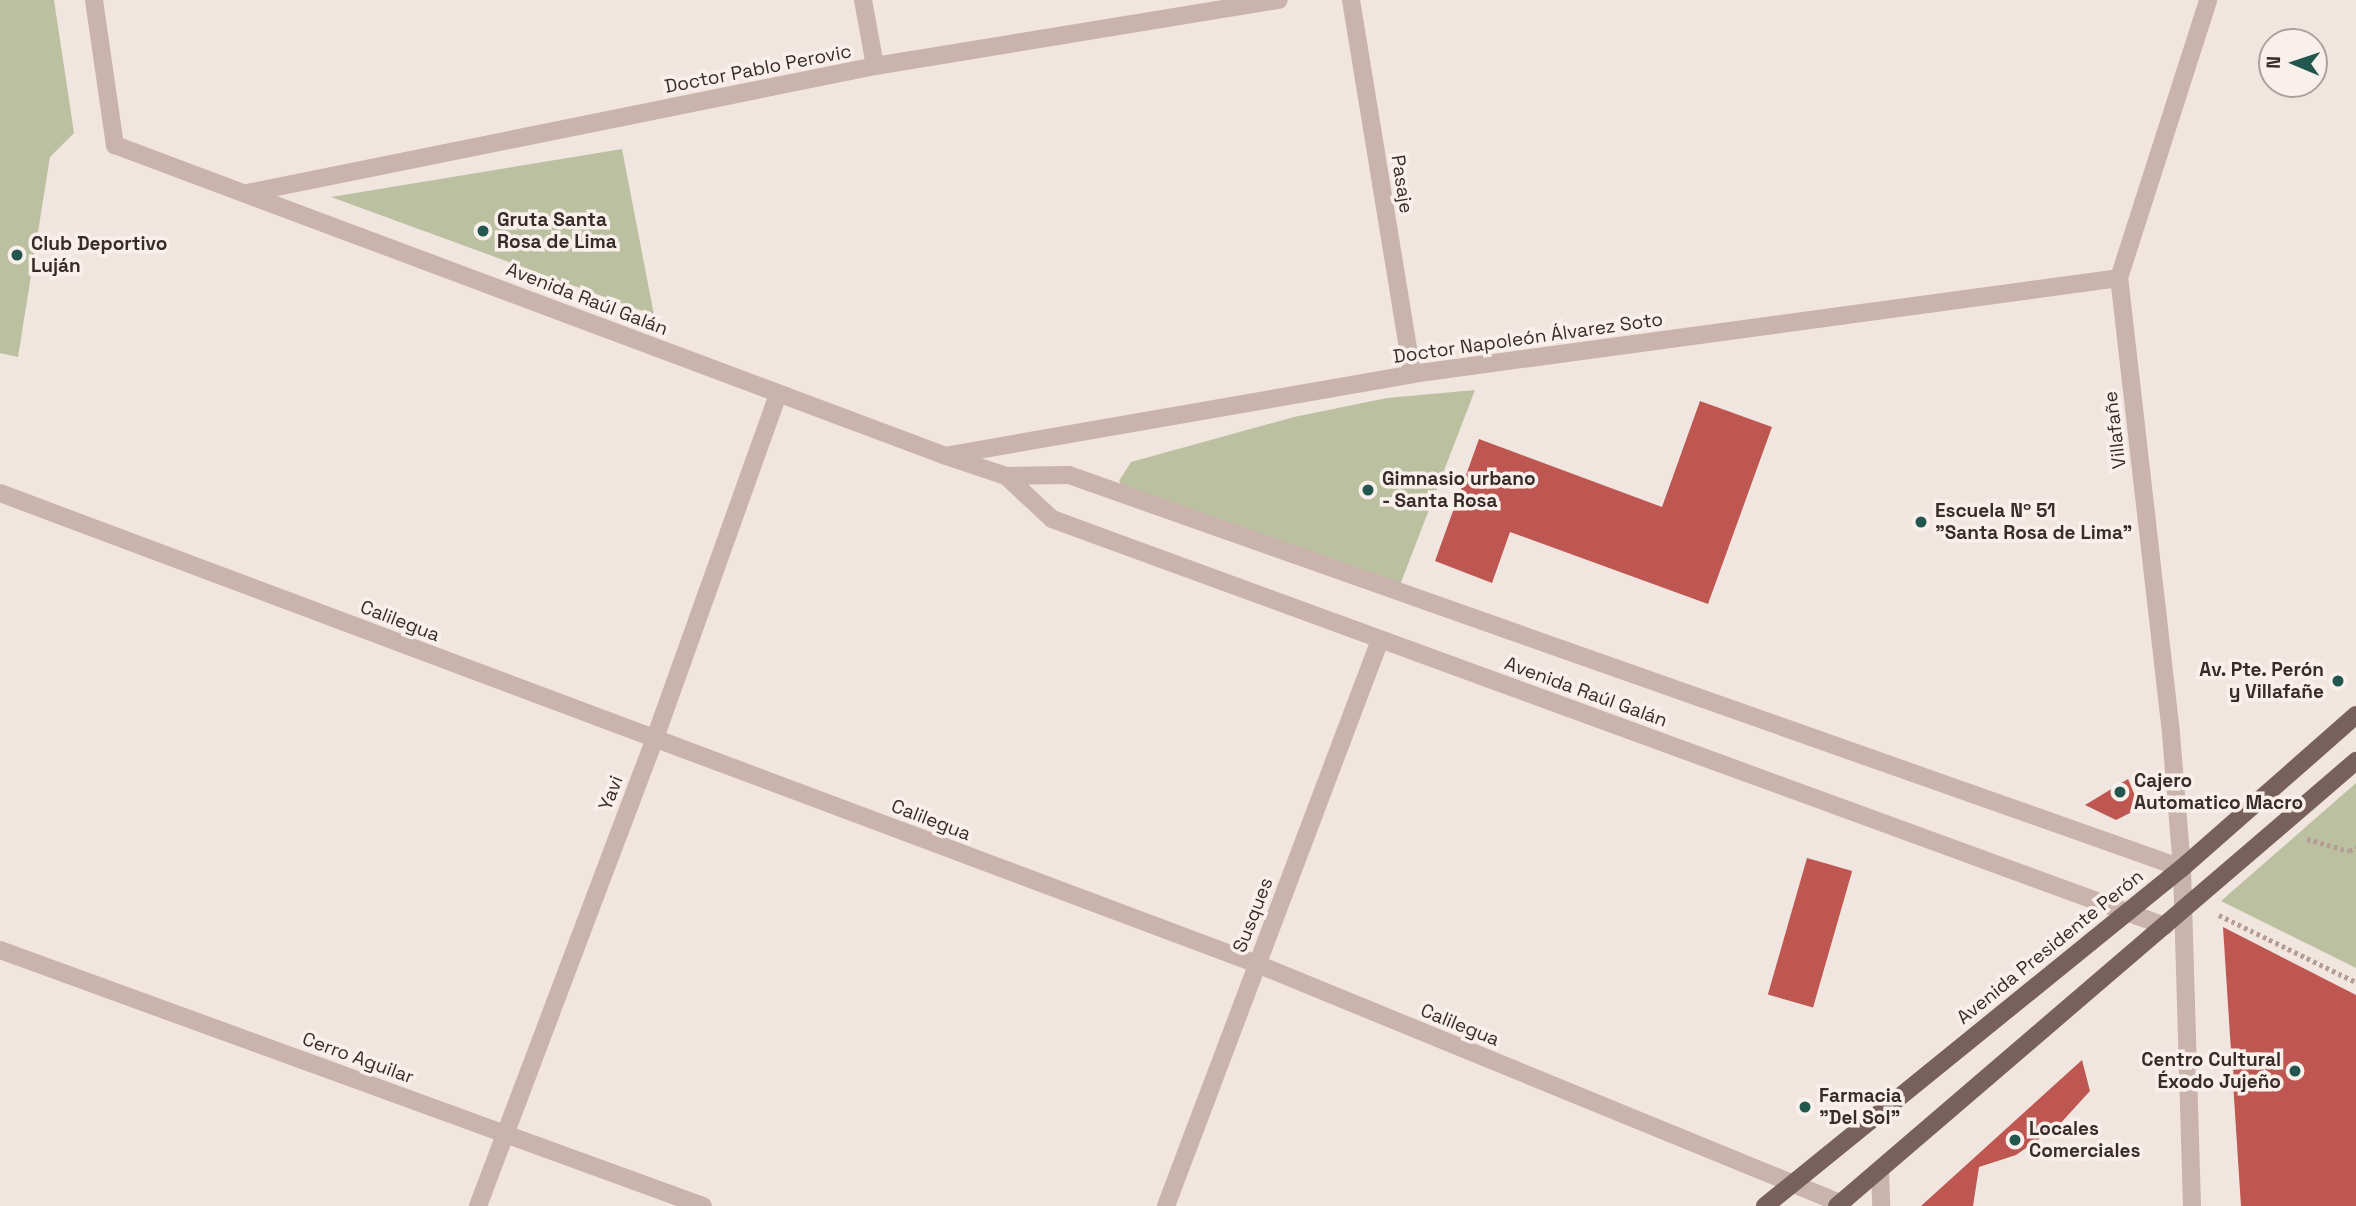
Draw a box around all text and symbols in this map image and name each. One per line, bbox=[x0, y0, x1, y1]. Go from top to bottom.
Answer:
north arrow bbox=[2258, 28, 2328, 98]
street label: Doctor Pablo Perovic bbox=[663, 40, 853, 98]
text: N bbox=[2261, 56, 2286, 69]
street label: Pasaje bbox=[1386, 153, 1418, 215]
place label: Gruta Santa Rosa de Lima bbox=[497, 209, 617, 253]
marker: Gruta Santa Rosa de Lima bbox=[475, 223, 491, 239]
place label: Club Deportivo Luján bbox=[31, 233, 167, 277]
marker: Club Deportivo Luján bbox=[9, 247, 25, 263]
street label: Avenida Raúl Galán bbox=[503, 258, 671, 340]
street label: Doctor Napoleón Álvarez Soto bbox=[1392, 308, 1664, 368]
street label: Villafañe bbox=[2099, 390, 2131, 470]
place label: Gimnasio urbano - Santa Rosa bbox=[1382, 468, 1536, 512]
marker: Gimnasio urbano - Santa Rosa bbox=[1360, 482, 1376, 498]
place label: Escuela Nº 51 "Santa Rosa de Lima" bbox=[1935, 500, 2132, 544]
marker: Escuela Nº 51 "Santa Rosa de Lima" bbox=[1913, 514, 1929, 530]
street label: Calilegua bbox=[357, 595, 443, 647]
street label: Avenida Raúl Galán bbox=[1501, 652, 1671, 732]
place label: Av. Pte. Perón y Villafañe bbox=[2198, 659, 2324, 703]
marker: Av. Pte. Perón y Villafañe bbox=[2330, 673, 2346, 689]
place label: Cajero Automatico Macro bbox=[2134, 770, 2303, 814]
street label: Yavi bbox=[594, 772, 628, 814]
marker: Cajero Automatico Macro bbox=[2112, 784, 2128, 800]
street label: Calilegua bbox=[888, 794, 974, 846]
street label: Avenida Presidente Perón bbox=[1952, 865, 2148, 1029]
street label: Susques bbox=[1228, 874, 1278, 956]
street label: Calilegua bbox=[1417, 999, 1503, 1051]
street label: Cerro Aguilar bbox=[299, 1027, 417, 1089]
place label: Centro Cultural Éxodo Jujeño bbox=[2141, 1049, 2281, 1093]
marker: Centro Cultural Éxodo Jujeño bbox=[2287, 1063, 2303, 1079]
place label: Farmacia "Del Sol" bbox=[1819, 1085, 1902, 1129]
marker: Farmacia "Del Sol" bbox=[1797, 1099, 1813, 1115]
place label: Locales Comerciales bbox=[2029, 1118, 2140, 1162]
marker: Locales Comerciales bbox=[2007, 1132, 2023, 1148]

